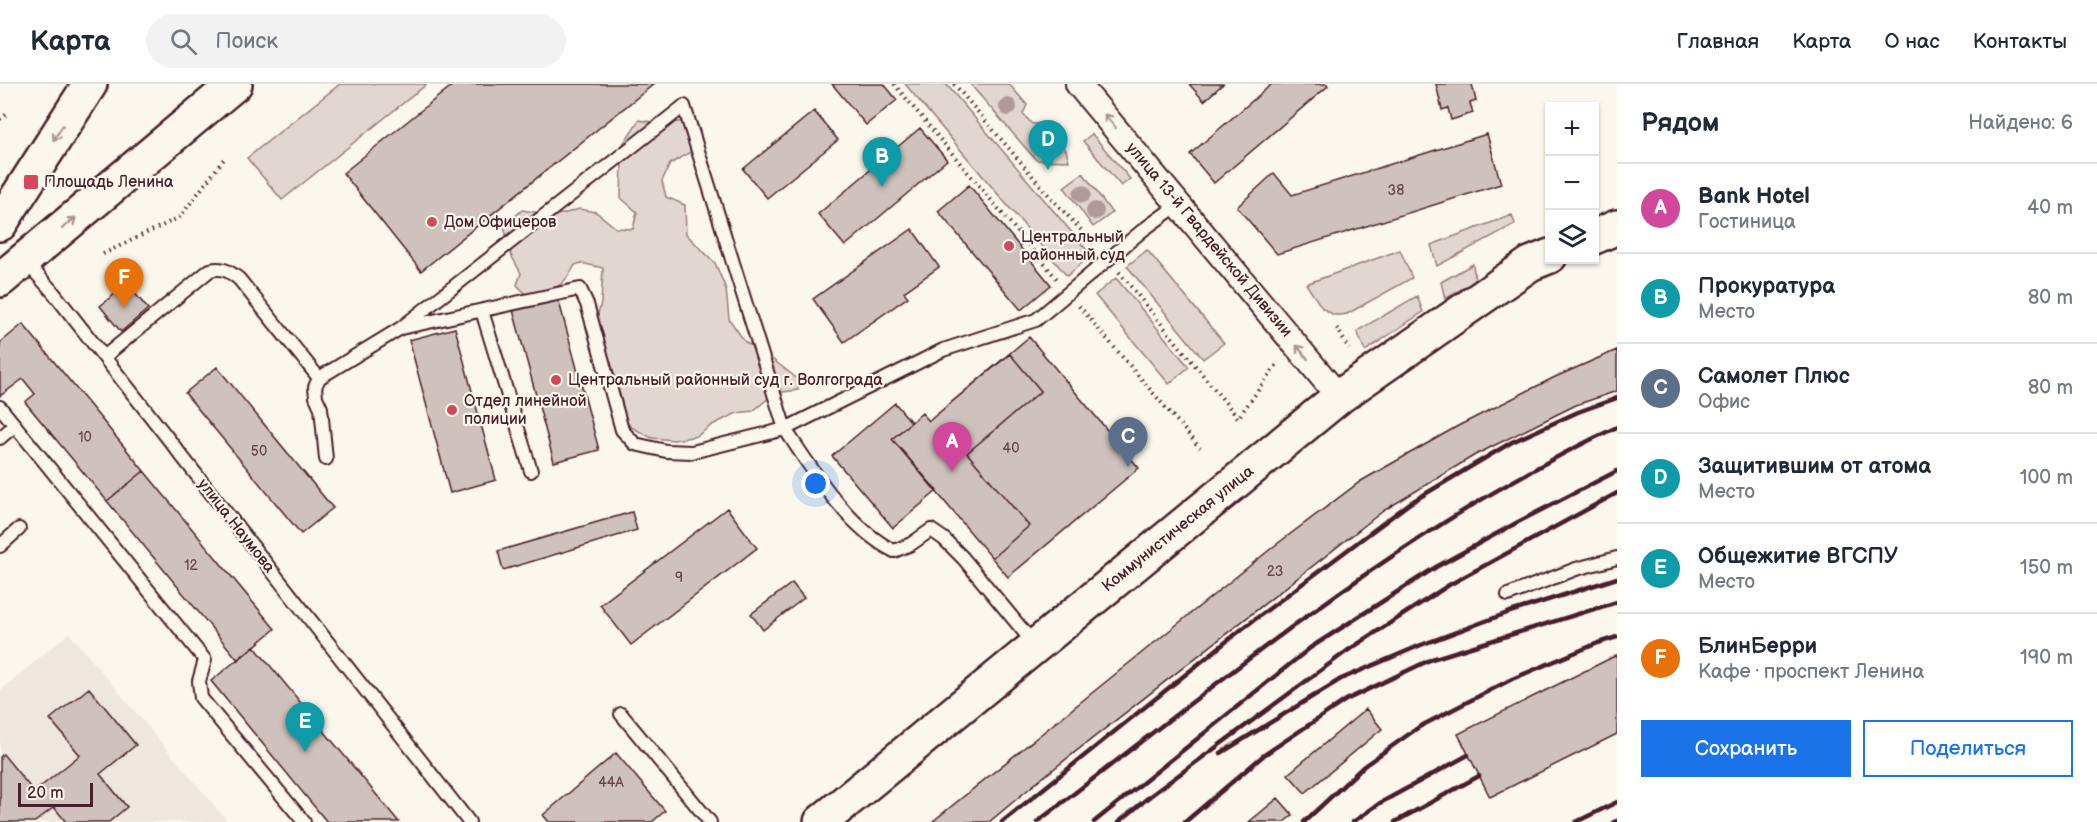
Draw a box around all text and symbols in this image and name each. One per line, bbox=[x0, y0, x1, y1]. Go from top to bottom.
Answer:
search box bbox=[146, 14, 566, 68]
text: Карта bbox=[30, 25, 110, 58]
icon: search bbox=[167, 25, 200, 58]
text: Поиск bbox=[215, 28, 278, 55]
text: Главная bbox=[1676, 29, 1759, 54]
text: Карта bbox=[1792, 29, 1851, 54]
text: О нас bbox=[1884, 29, 1940, 54]
text: Контакты bbox=[1973, 29, 2067, 54]
map controls bbox=[1545, 102, 1599, 264]
button: + bbox=[1545, 102, 1599, 156]
text: Рядом bbox=[1641, 108, 1719, 139]
text: Найдено: 6 bbox=[1968, 111, 2073, 135]
one-way arrow bbox=[1103, 113, 1116, 129]
pin: D bbox=[1028, 120, 1068, 170]
one-way arrow bbox=[52, 124, 64, 141]
pin: B bbox=[862, 138, 902, 187]
street label: улица 13-й Гвардейской Дивизии bbox=[1122, 139, 1296, 341]
button: − bbox=[1545, 156, 1599, 210]
marker: Площадь Ленина bbox=[22, 173, 40, 191]
place label: Площадь Ленина bbox=[44, 173, 174, 192]
house number: 38 bbox=[1388, 182, 1404, 199]
text: Bank Hotel bbox=[1698, 183, 1810, 210]
text: A bbox=[1654, 196, 1667, 220]
text: 40 m bbox=[2027, 196, 2073, 220]
button: layers bbox=[1545, 210, 1599, 264]
text: Гостиница bbox=[1698, 210, 1796, 234]
place label: Дом Офицеров bbox=[444, 213, 557, 232]
marker: Дом Офицеров bbox=[425, 215, 439, 229]
one-way arrow bbox=[61, 216, 77, 229]
place label: Центральный районный суд bbox=[1021, 228, 1125, 265]
marker: Центральный районный суд bbox=[1002, 239, 1016, 253]
pin: F bbox=[104, 258, 144, 308]
text: Прокуратура bbox=[1698, 273, 1835, 300]
text: B bbox=[1653, 286, 1668, 310]
text: 80 m bbox=[2028, 286, 2073, 310]
text: Место bbox=[1698, 300, 1755, 324]
one-way arrow bbox=[1295, 344, 1308, 360]
text: Самолет Плюс bbox=[1698, 363, 1850, 390]
place label: Центральный районный суд г. Волгограда bbox=[568, 371, 883, 390]
marker: Центральный районный суд г. Волгограда bbox=[549, 373, 563, 387]
text: C bbox=[1653, 376, 1668, 400]
text: 80 m bbox=[2028, 376, 2073, 400]
text: Офис bbox=[1698, 390, 1750, 414]
place label: Отдел линейной полиции bbox=[464, 392, 587, 429]
marker: Отдел линейной полиции bbox=[445, 403, 459, 417]
pin: C bbox=[1108, 418, 1148, 467]
pin: A bbox=[932, 422, 972, 472]
house number: 10 bbox=[78, 429, 92, 446]
house number: 40 bbox=[1003, 440, 1019, 457]
house number: 50 bbox=[251, 443, 267, 460]
text: Защитившим от атома bbox=[1698, 453, 1931, 480]
street label: Коммунистическая улица bbox=[1098, 462, 1258, 596]
text: D bbox=[1654, 466, 1667, 490]
text: 100 m bbox=[2020, 466, 2073, 490]
your location bbox=[801, 469, 830, 498]
street label: улица Наумова bbox=[193, 475, 279, 577]
text: Место bbox=[1698, 480, 1755, 504]
text: Общежитие ВГСПУ bbox=[1698, 543, 1898, 570]
text: E bbox=[1654, 556, 1667, 580]
text: 150 m bbox=[2020, 556, 2073, 580]
house number: 12 bbox=[184, 557, 199, 574]
house number: 23 bbox=[1267, 563, 1283, 580]
house number: 9 bbox=[675, 569, 683, 586]
text: Место bbox=[1698, 570, 1755, 594]
text: БлинБерри bbox=[1698, 633, 1817, 660]
text: F bbox=[1654, 646, 1667, 670]
text: 190 m bbox=[2020, 646, 2073, 670]
text: Кафе · проспект Ленина bbox=[1698, 660, 1924, 684]
pin: E bbox=[286, 702, 324, 752]
button: Сохранить bbox=[1641, 720, 1851, 777]
button: Поделиться bbox=[1863, 720, 2073, 777]
house number: 44А bbox=[598, 774, 624, 791]
scale bar bbox=[18, 780, 93, 808]
text: 20 m bbox=[27, 784, 63, 803]

